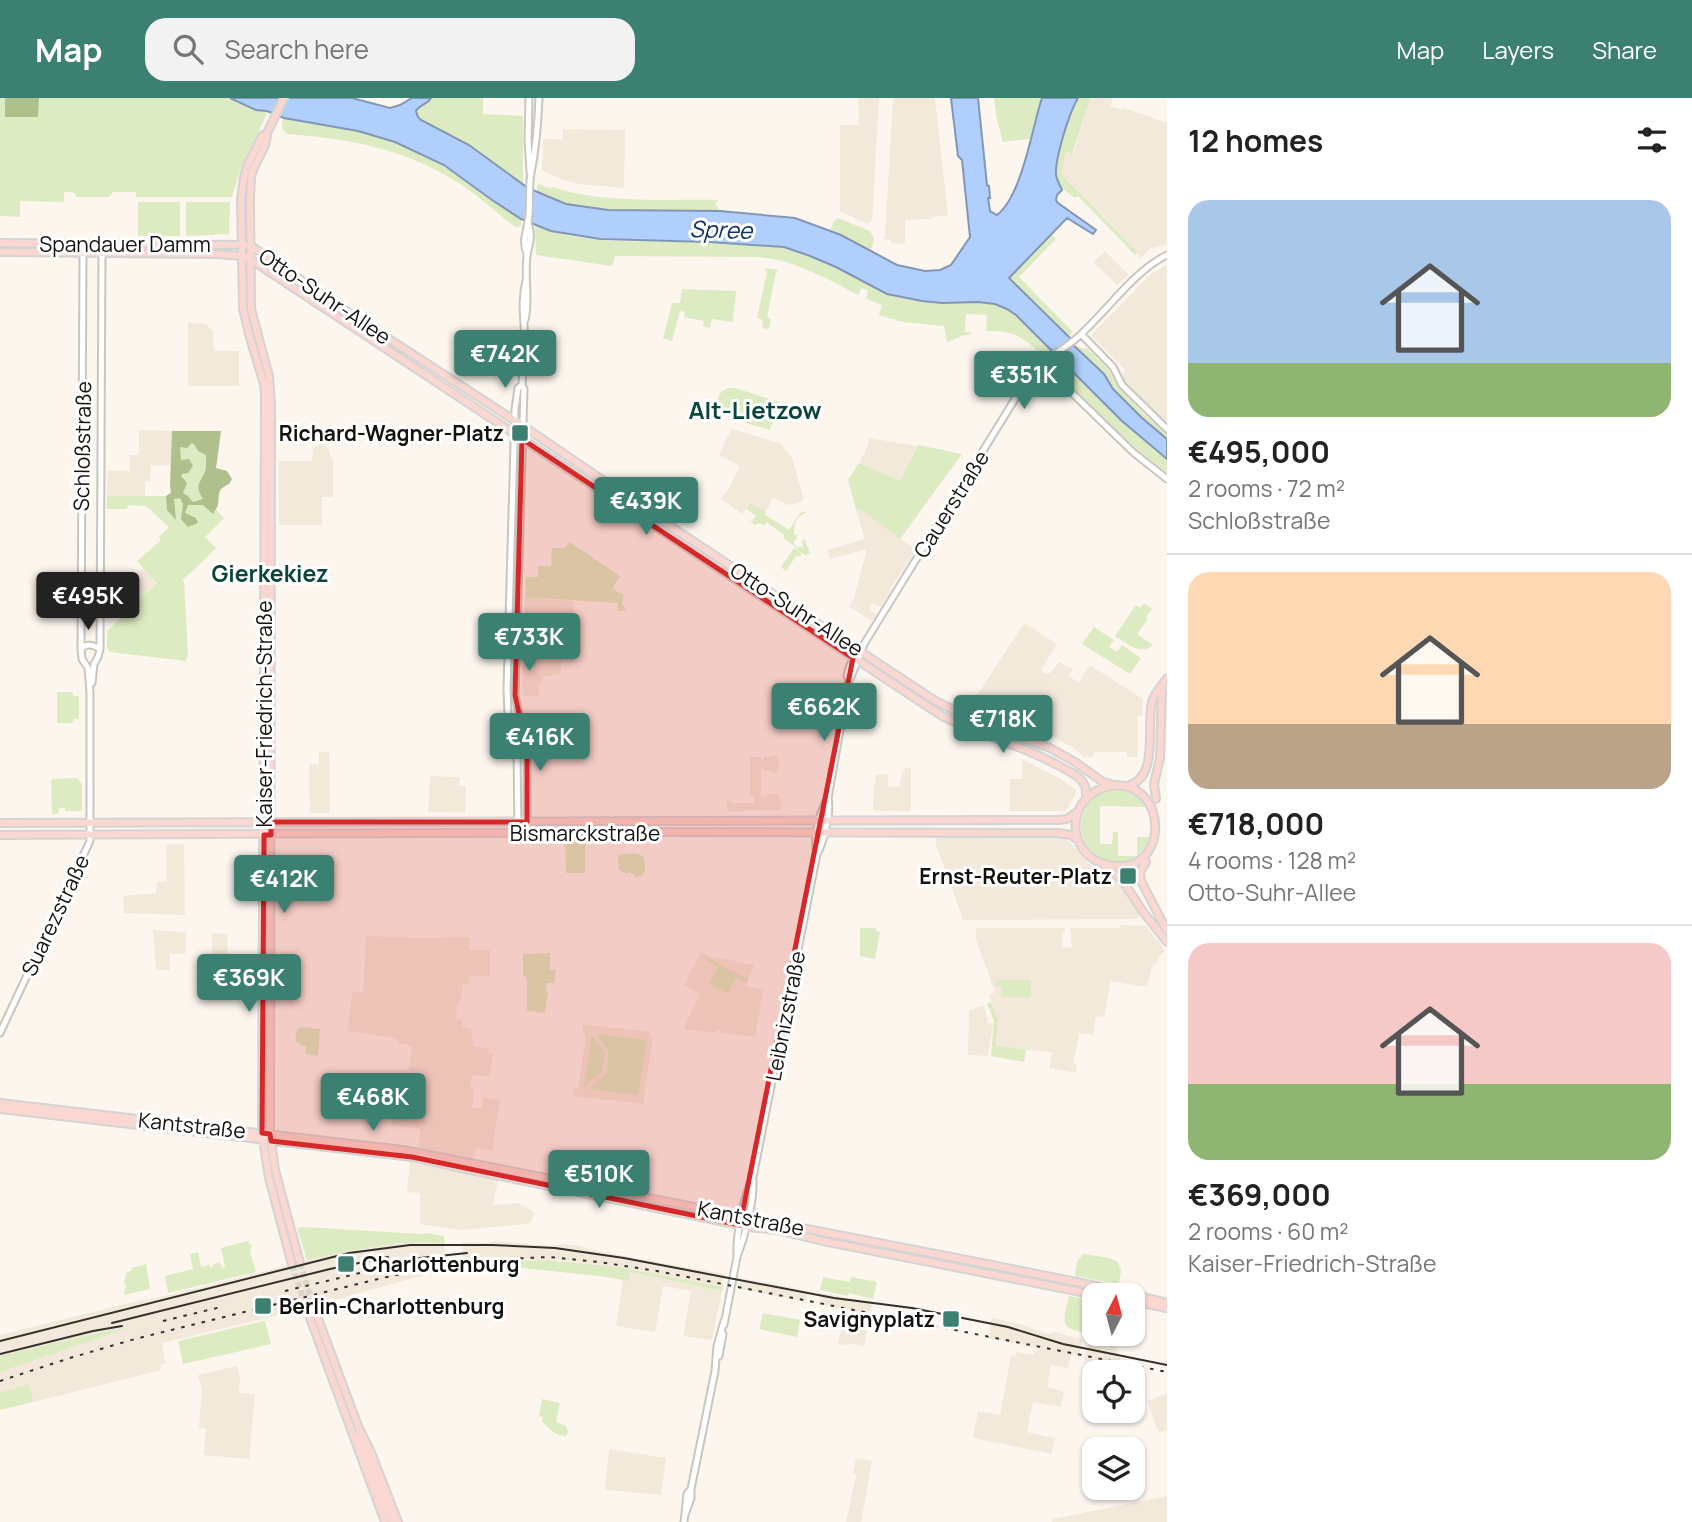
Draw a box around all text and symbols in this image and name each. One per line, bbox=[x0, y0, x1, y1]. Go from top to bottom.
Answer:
search box bbox=[145, 18, 635, 81]
text: Map bbox=[35, 27, 103, 72]
icon: search bbox=[169, 30, 207, 68]
text: Search here bbox=[225, 31, 369, 67]
text: Map bbox=[1397, 33, 1444, 66]
text: Layers bbox=[1482, 33, 1554, 66]
text: Share bbox=[1592, 33, 1657, 66]
text: 12 homes bbox=[1188, 120, 1323, 161]
icon: filters bbox=[1633, 121, 1671, 159]
water label: Spree bbox=[689, 212, 754, 246]
street label: Spandauer Damm bbox=[39, 230, 211, 258]
street label: Otto-Suhr-Allee bbox=[254, 241, 396, 351]
icon: home bbox=[1367, 245, 1493, 371]
pin: €742K bbox=[456, 330, 554, 390]
text: €742K bbox=[470, 337, 540, 369]
pin: €351K bbox=[975, 352, 1073, 411]
text: €351K bbox=[990, 358, 1058, 390]
street label: Schloßstraße bbox=[67, 381, 97, 511]
district label: Alt-Lietzow bbox=[688, 393, 822, 426]
place label: Richard-Wagner-Platz bbox=[279, 419, 504, 447]
marker: Richard-Wagner-Platz bbox=[510, 423, 530, 443]
text: €495,000 bbox=[1188, 431, 1330, 472]
street label: Cauerstraße bbox=[907, 445, 995, 563]
text: 2 rooms · 72 m² bbox=[1188, 472, 1345, 504]
pin: €439K bbox=[597, 478, 695, 537]
text: €439K bbox=[610, 484, 682, 516]
text: Schloßstraße bbox=[1188, 504, 1330, 536]
street label: Otto-Suhr-Allee bbox=[725, 555, 869, 663]
district label: Gierkekiez bbox=[211, 557, 329, 589]
pin: €495K bbox=[39, 573, 137, 632]
text: €495K bbox=[52, 579, 124, 611]
street label: Kaiser-Friedrich-Straße bbox=[250, 601, 278, 827]
pin: €733K bbox=[480, 614, 578, 673]
icon: home bbox=[1367, 617, 1493, 743]
text: €733K bbox=[494, 620, 564, 652]
pin: €662K bbox=[775, 684, 873, 743]
text: €662K bbox=[788, 690, 860, 722]
pin: €718K bbox=[954, 696, 1052, 755]
text: €718K bbox=[969, 702, 1037, 734]
pin: €416K bbox=[491, 714, 589, 773]
text: €416K bbox=[506, 720, 574, 752]
text: €718,000 bbox=[1188, 803, 1324, 844]
street label: Bismarckstraße bbox=[510, 819, 660, 847]
text: 4 rooms · 128 m² bbox=[1188, 844, 1356, 876]
street label: Suarezstraße bbox=[15, 850, 95, 980]
pin: €412K bbox=[235, 856, 333, 915]
text: €412K bbox=[250, 862, 318, 894]
place label: Ernst-Reuter-Platz bbox=[919, 862, 1112, 890]
marker: Ernst-Reuter-Platz bbox=[1118, 866, 1138, 886]
text: Otto-Suhr-Allee bbox=[1188, 876, 1356, 908]
street label: Leibnizstraße bbox=[759, 949, 811, 1083]
pin: €369K bbox=[200, 954, 298, 1014]
text: €369K bbox=[213, 961, 285, 993]
icon: home bbox=[1367, 988, 1493, 1114]
pin: €468K bbox=[324, 1074, 422, 1133]
text: €468K bbox=[337, 1080, 409, 1112]
street label: Kantstraße bbox=[137, 1105, 247, 1145]
pin: €510K bbox=[550, 1150, 648, 1210]
text: €510K bbox=[564, 1157, 634, 1189]
text: €369,000 bbox=[1188, 1174, 1331, 1215]
street label: Kantstraße bbox=[695, 1194, 807, 1242]
text: 2 rooms · 60 m² bbox=[1188, 1215, 1349, 1247]
text: Kaiser-Friedrich-Straße bbox=[1188, 1247, 1437, 1279]
place label: Charlottenburg bbox=[362, 1250, 519, 1278]
marker: Charlottenburg bbox=[336, 1254, 356, 1274]
north arrow bbox=[1082, 1283, 1144, 1346]
map controls bbox=[1082, 1283, 1145, 1500]
place label: Berlin-Charlottenburg bbox=[279, 1292, 504, 1320]
marker: Berlin-Charlottenburg bbox=[253, 1296, 273, 1316]
place label: Savignyplatz bbox=[803, 1305, 935, 1333]
marker: Savignyplatz bbox=[941, 1309, 961, 1329]
button: locate bbox=[1082, 1360, 1145, 1423]
button: layers bbox=[1082, 1437, 1145, 1500]

